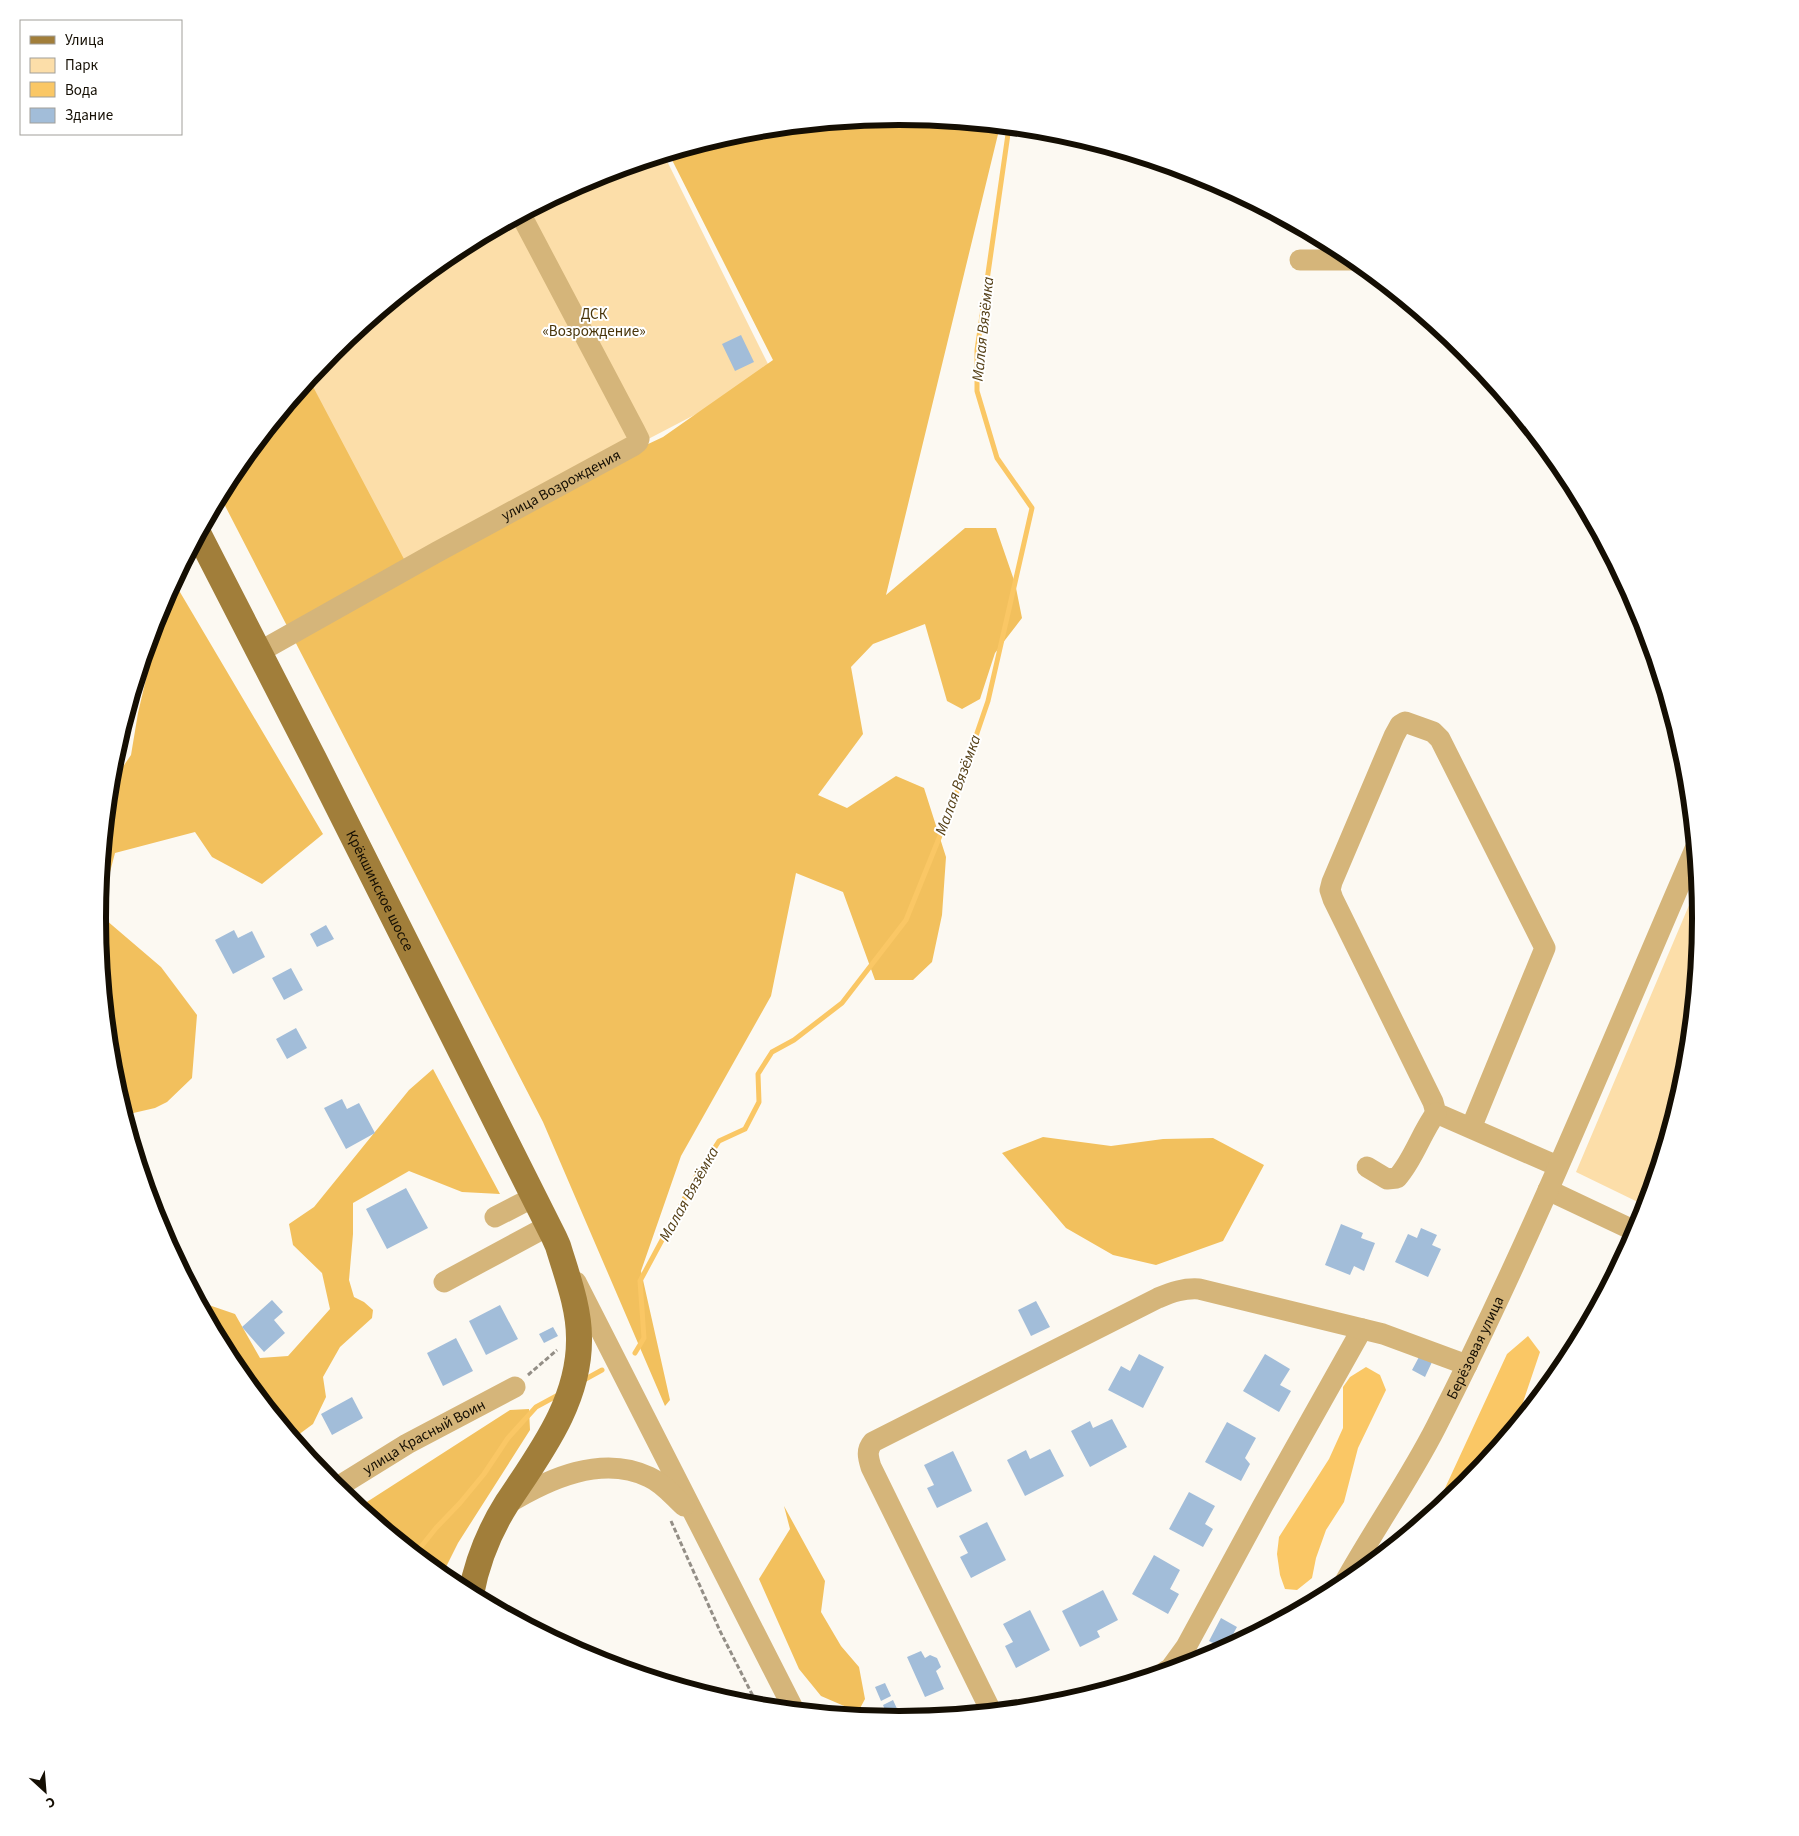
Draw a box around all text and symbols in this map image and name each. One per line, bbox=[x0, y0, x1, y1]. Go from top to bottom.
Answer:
legend bbox=[20, 20, 182, 135]
text: Улица bbox=[65, 30, 104, 51]
text: Парк bbox=[65, 55, 99, 76]
text: Вода bbox=[65, 80, 98, 101]
text: Здание bbox=[65, 105, 113, 126]
water label: Малая Вязёмка bbox=[967, 275, 999, 382]
park label: ДСК «Возрождение» bbox=[542, 304, 646, 342]
street label: улица Возрождения bbox=[497, 444, 624, 526]
water label: Малая Вязёмка bbox=[930, 731, 986, 838]
street label: Крёкшинское шоссе bbox=[341, 827, 419, 955]
water label: Малая Вязёмка bbox=[654, 1142, 724, 1245]
street label: Берёзовая улица bbox=[1441, 1293, 1509, 1403]
street label: улица Красный Воин bbox=[359, 1394, 489, 1479]
north arrow bbox=[20, 1766, 70, 1816]
text: С bbox=[42, 1791, 58, 1813]

